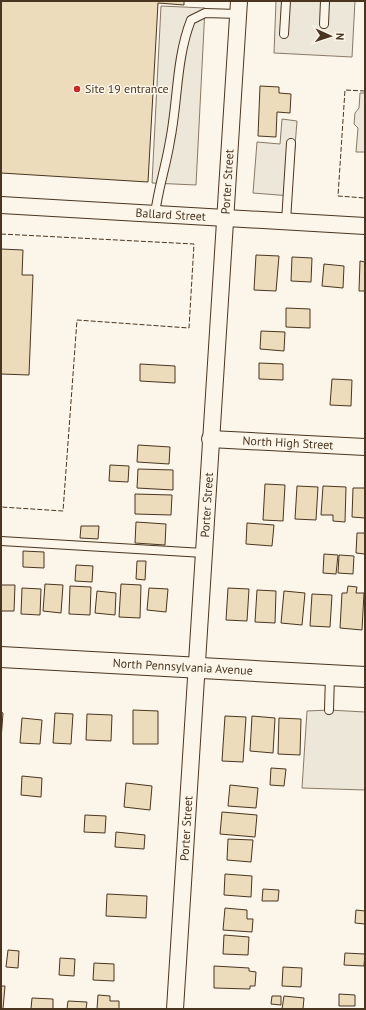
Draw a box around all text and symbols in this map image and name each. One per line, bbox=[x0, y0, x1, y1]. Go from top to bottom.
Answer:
north arrow bbox=[310, 16, 350, 56]
text: N bbox=[333, 33, 347, 41]
place label: Site 19 entrance bbox=[85, 81, 169, 96]
marker: Site 19 entrance bbox=[72, 84, 82, 94]
street label: Porter Street bbox=[217, 149, 237, 215]
street label: Ballard Street bbox=[135, 205, 206, 224]
street label: North High Street bbox=[242, 433, 334, 452]
street label: Porter Street bbox=[197, 472, 216, 538]
street label: North Pennsylvania Avenue bbox=[112, 655, 253, 678]
street label: Porter Street bbox=[176, 795, 196, 861]

